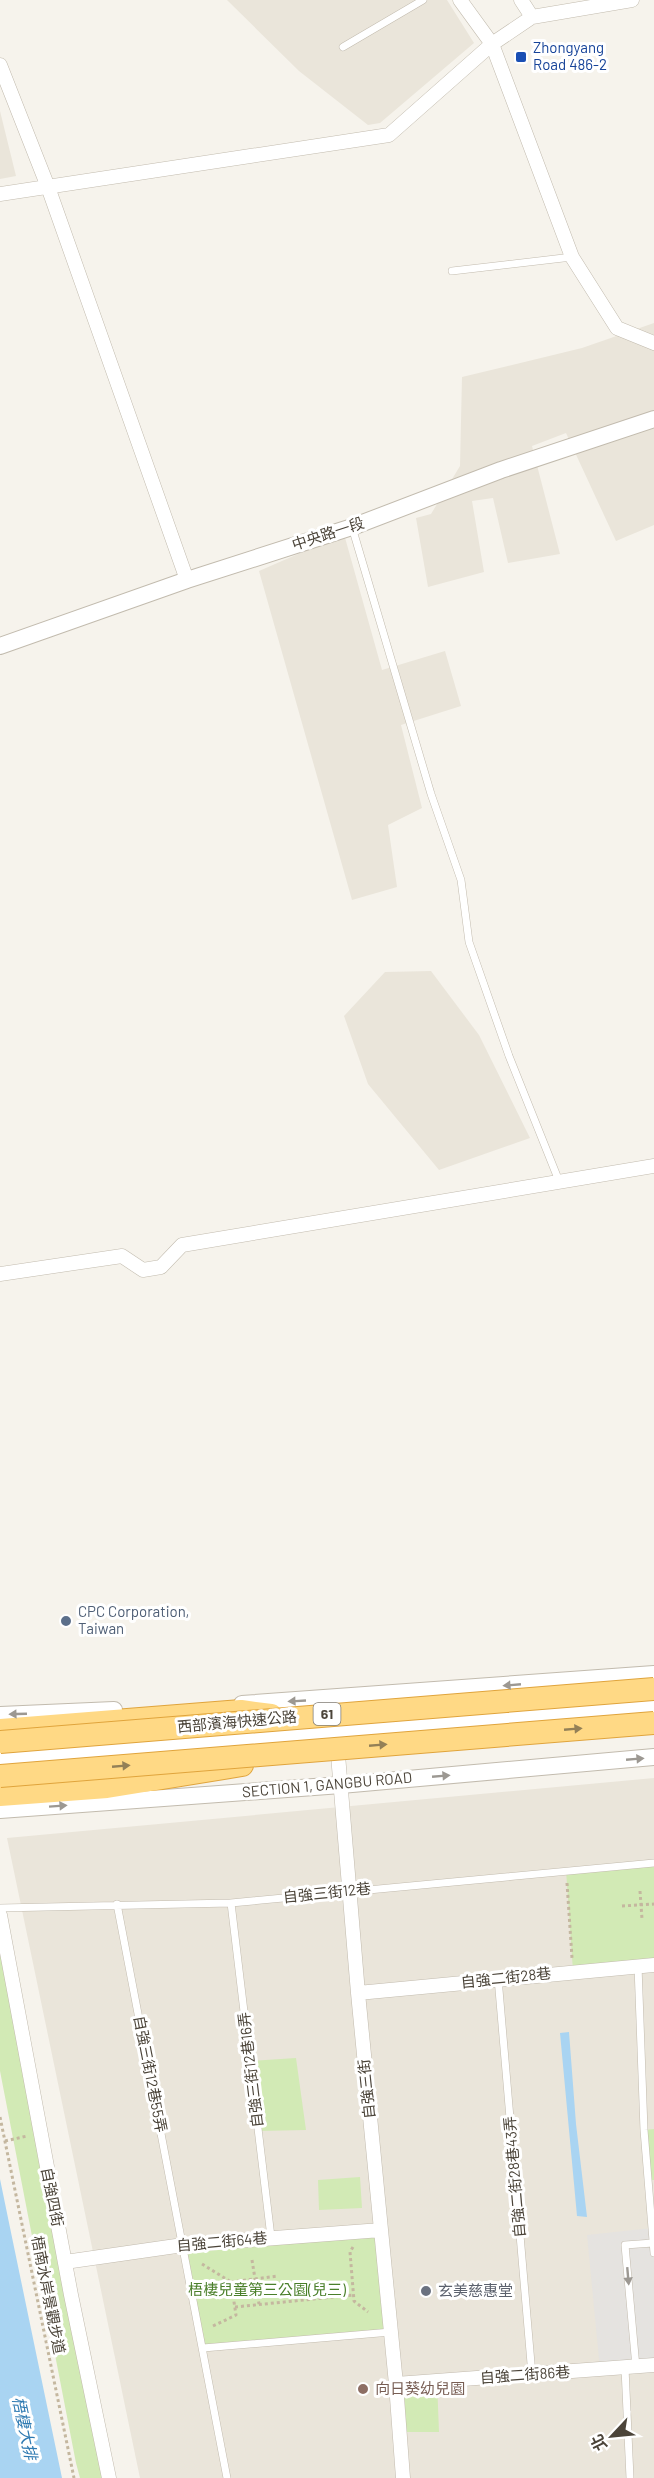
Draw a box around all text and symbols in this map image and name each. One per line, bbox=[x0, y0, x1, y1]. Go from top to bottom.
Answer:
place label: Zhongyang Road 486-2 bbox=[533, 38, 607, 73]
marker: Zhongyang Road 486-2 bbox=[514, 50, 528, 64]
street label: 中央路一段 bbox=[289, 513, 366, 553]
place label: CPC Corporation, Taiwan bbox=[78, 1602, 189, 1637]
marker: CPC Corporation, Taiwan bbox=[59, 1614, 73, 1628]
one-way arrow bbox=[502, 1680, 521, 1690]
one-way arrow bbox=[287, 1697, 306, 1706]
road number: 61 bbox=[314, 1703, 340, 1725]
street label: 西部濱海快速公路 bbox=[176, 1707, 297, 1735]
one-way arrow bbox=[8, 1710, 27, 1719]
one-way arrow bbox=[563, 1724, 582, 1734]
one-way arrow bbox=[369, 1740, 388, 1749]
one-way arrow bbox=[626, 1754, 645, 1763]
one-way arrow bbox=[112, 1761, 131, 1771]
street label: SECTION 1, GANGBU ROAD bbox=[241, 1768, 413, 1800]
one-way arrow bbox=[432, 1771, 451, 1781]
one-way arrow bbox=[49, 1801, 68, 1811]
street label: 自強三街12巷 bbox=[282, 1878, 372, 1906]
street label: 自強二街28巷 bbox=[460, 1963, 552, 1991]
street label: 自強三街12巷16弄 bbox=[234, 2011, 266, 2129]
street label: 自強三街12巷55弄 bbox=[131, 2014, 171, 2134]
street label: 自強三街 bbox=[354, 2058, 378, 2120]
street label: 自強二街28巷43弄 bbox=[500, 2116, 528, 2239]
street label: 自強四街 bbox=[38, 2166, 68, 2228]
street label: 自強二街64巷 bbox=[176, 2228, 268, 2254]
street label: 梧南水岸景觀步道 bbox=[29, 2234, 69, 2355]
one-way arrow bbox=[623, 2266, 633, 2285]
park label: 梧棲兒童第三公園(兒三) bbox=[188, 2280, 346, 2298]
place label: 玄美慈惠堂 bbox=[438, 2281, 513, 2299]
marker: 玄美慈惠堂 bbox=[419, 2284, 433, 2298]
street label: 自強二街86巷 bbox=[479, 2362, 571, 2386]
place label: 向日葵幼兒園 bbox=[375, 2379, 465, 2397]
marker: 向日葵幼兒園 bbox=[356, 2382, 370, 2396]
water label: 梧棲大排 bbox=[10, 2395, 42, 2463]
north arrow bbox=[582, 2406, 642, 2466]
text: 北 bbox=[586, 2431, 610, 2454]

